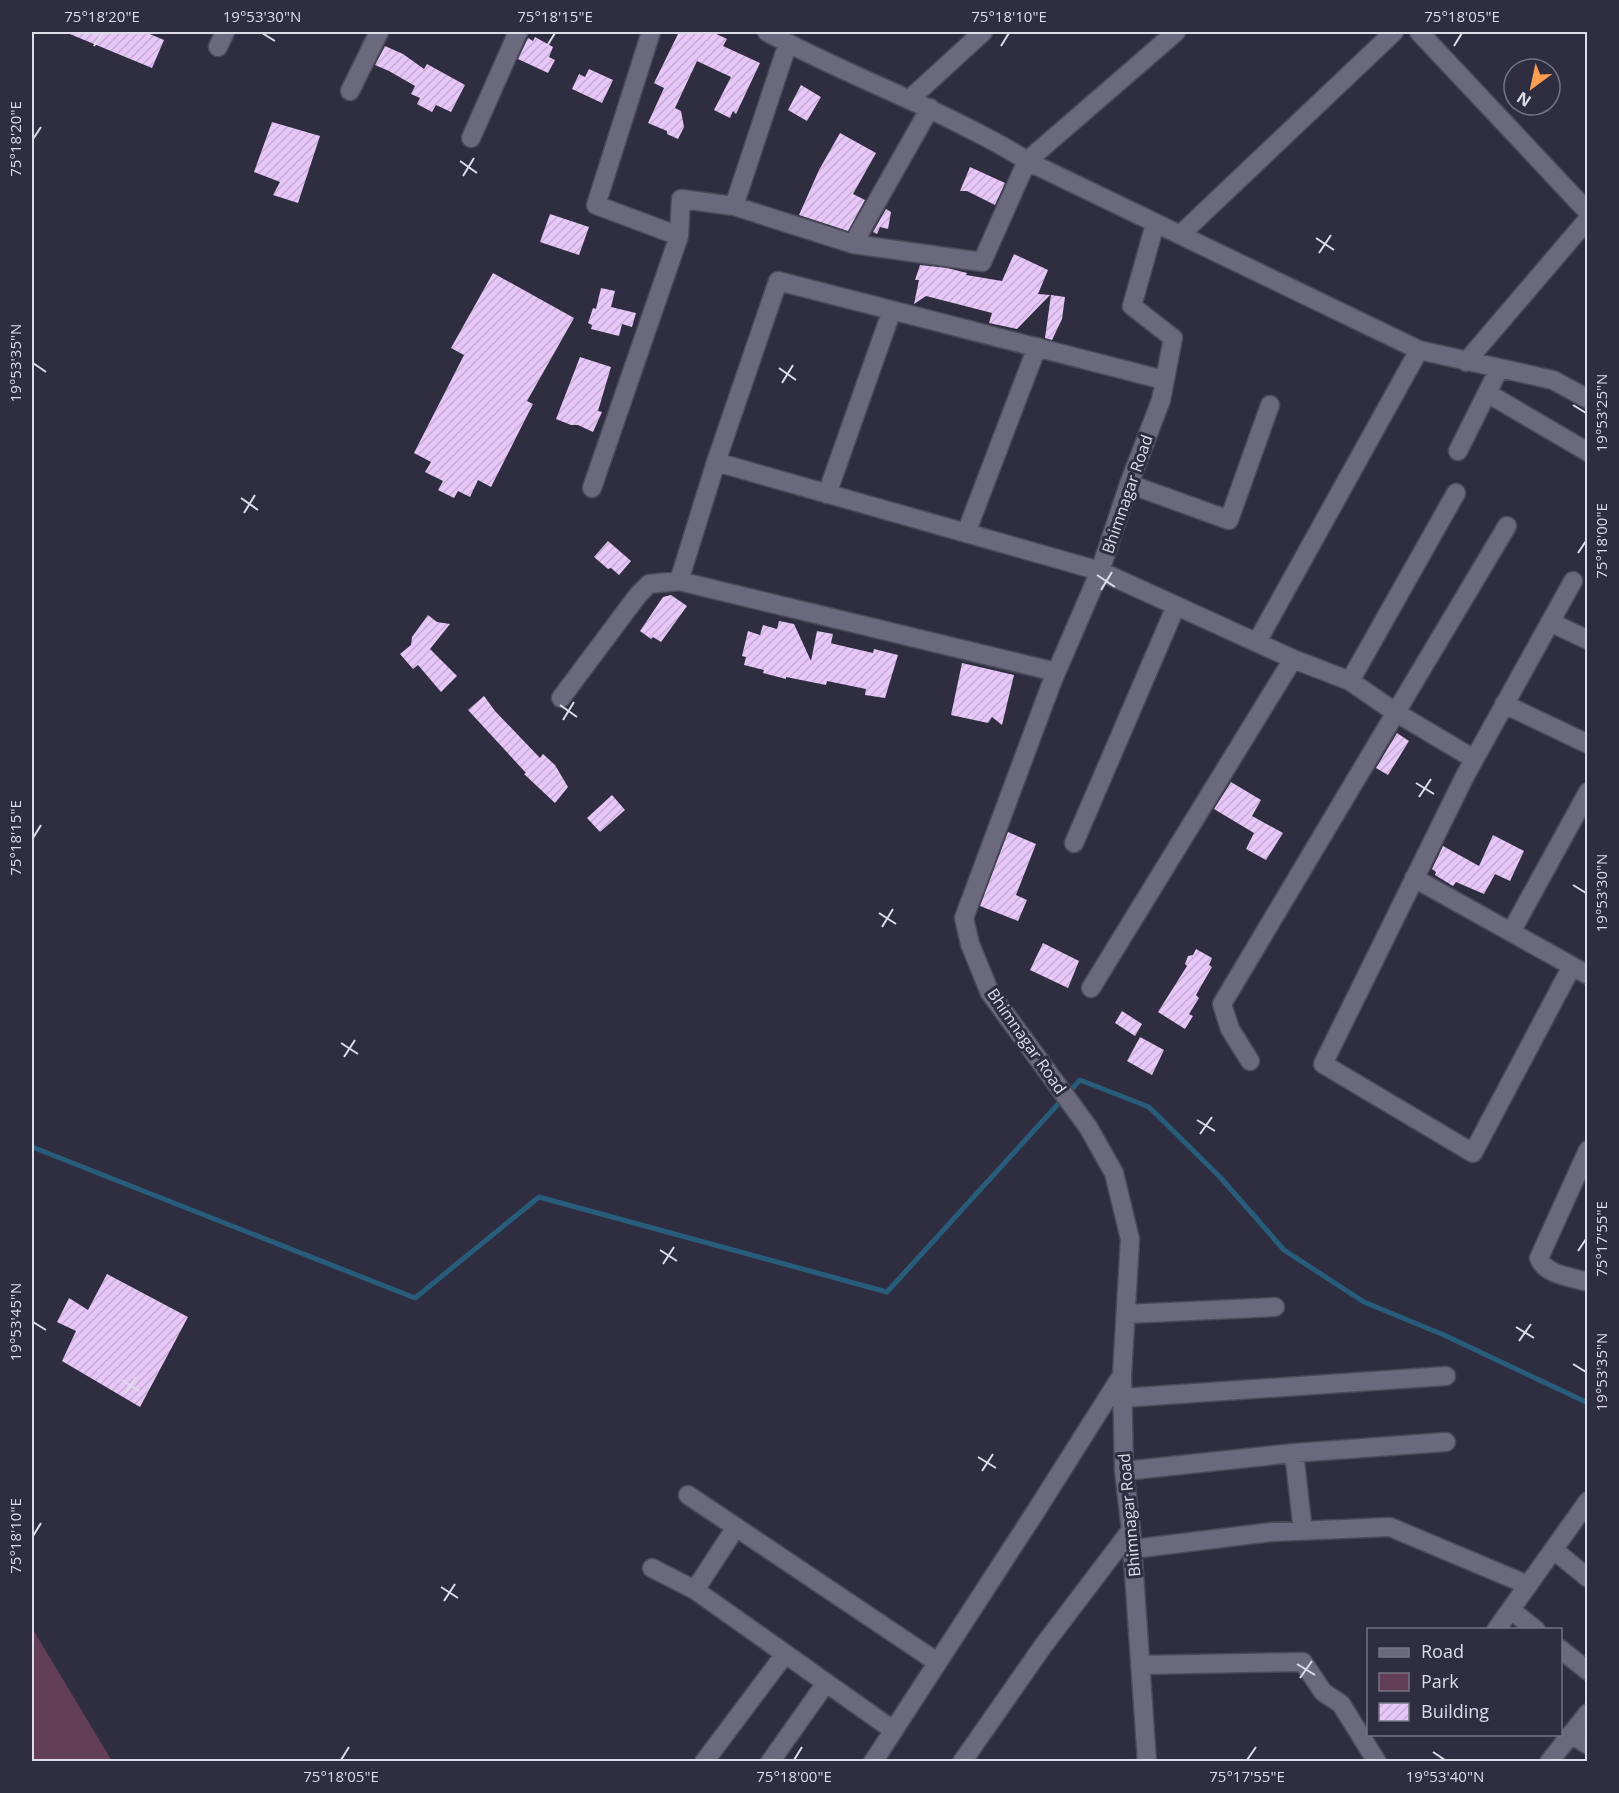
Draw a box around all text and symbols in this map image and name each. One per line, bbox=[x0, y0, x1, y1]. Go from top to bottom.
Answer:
text: 75°18'20"E bbox=[64, 6, 140, 26]
text: 19°53'30"N bbox=[223, 6, 301, 26]
text: 75°18'15"E bbox=[517, 6, 593, 26]
text: 75°18'10"E bbox=[971, 6, 1047, 26]
text: 75°18'05"E bbox=[1424, 6, 1500, 26]
north arrow bbox=[1502, 57, 1562, 117]
text: N bbox=[1512, 87, 1535, 112]
text: 75°18'20"E bbox=[5, 101, 25, 177]
text: 19°53'35"N bbox=[5, 324, 25, 402]
text: 19°53'25"N bbox=[1591, 374, 1611, 452]
street label: Bhimnagar Road bbox=[1096, 432, 1158, 556]
text: 75°18'00"E bbox=[1591, 503, 1611, 579]
text: 75°18'15"E bbox=[5, 800, 25, 876]
text: 19°53'30"N bbox=[1591, 854, 1611, 932]
street label: Bhimnagar Road bbox=[982, 984, 1072, 1098]
text: 75°17'55"E bbox=[1591, 1201, 1611, 1277]
text: 19°53'45"N bbox=[5, 1283, 25, 1361]
text: 19°53'35"N bbox=[1591, 1333, 1611, 1411]
street label: Bhimnagar Road bbox=[1113, 1452, 1145, 1578]
text: 75°18'10"E bbox=[5, 1498, 25, 1574]
legend bbox=[1367, 1628, 1562, 1736]
text: Road bbox=[1421, 1639, 1464, 1663]
text: Park bbox=[1421, 1669, 1459, 1693]
text: Building bbox=[1421, 1699, 1489, 1723]
text: 75°18'05"E bbox=[303, 1766, 379, 1786]
text: 75°18'00"E bbox=[756, 1766, 832, 1786]
text: 75°17'55"E bbox=[1209, 1766, 1285, 1786]
text: 19°53'40"N bbox=[1406, 1766, 1484, 1786]

